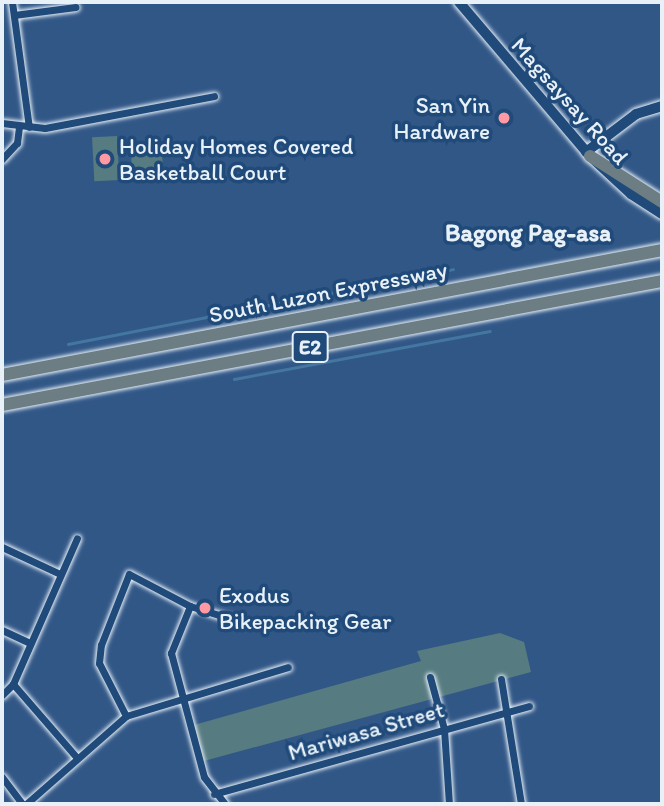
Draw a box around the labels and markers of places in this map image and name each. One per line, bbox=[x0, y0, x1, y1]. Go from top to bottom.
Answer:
place label: San Yin Hardware bbox=[393, 91, 490, 145]
marker: San Yin Hardware bbox=[496, 110, 512, 126]
place label: Holiday Homes Covered Basketball Court bbox=[119, 132, 353, 186]
marker: Holiday Homes Covered Basketball Court bbox=[97, 151, 113, 167]
place label: Exodus Bikepacking Gear bbox=[219, 581, 391, 635]
marker: Exodus Bikepacking Gear bbox=[197, 600, 213, 616]

